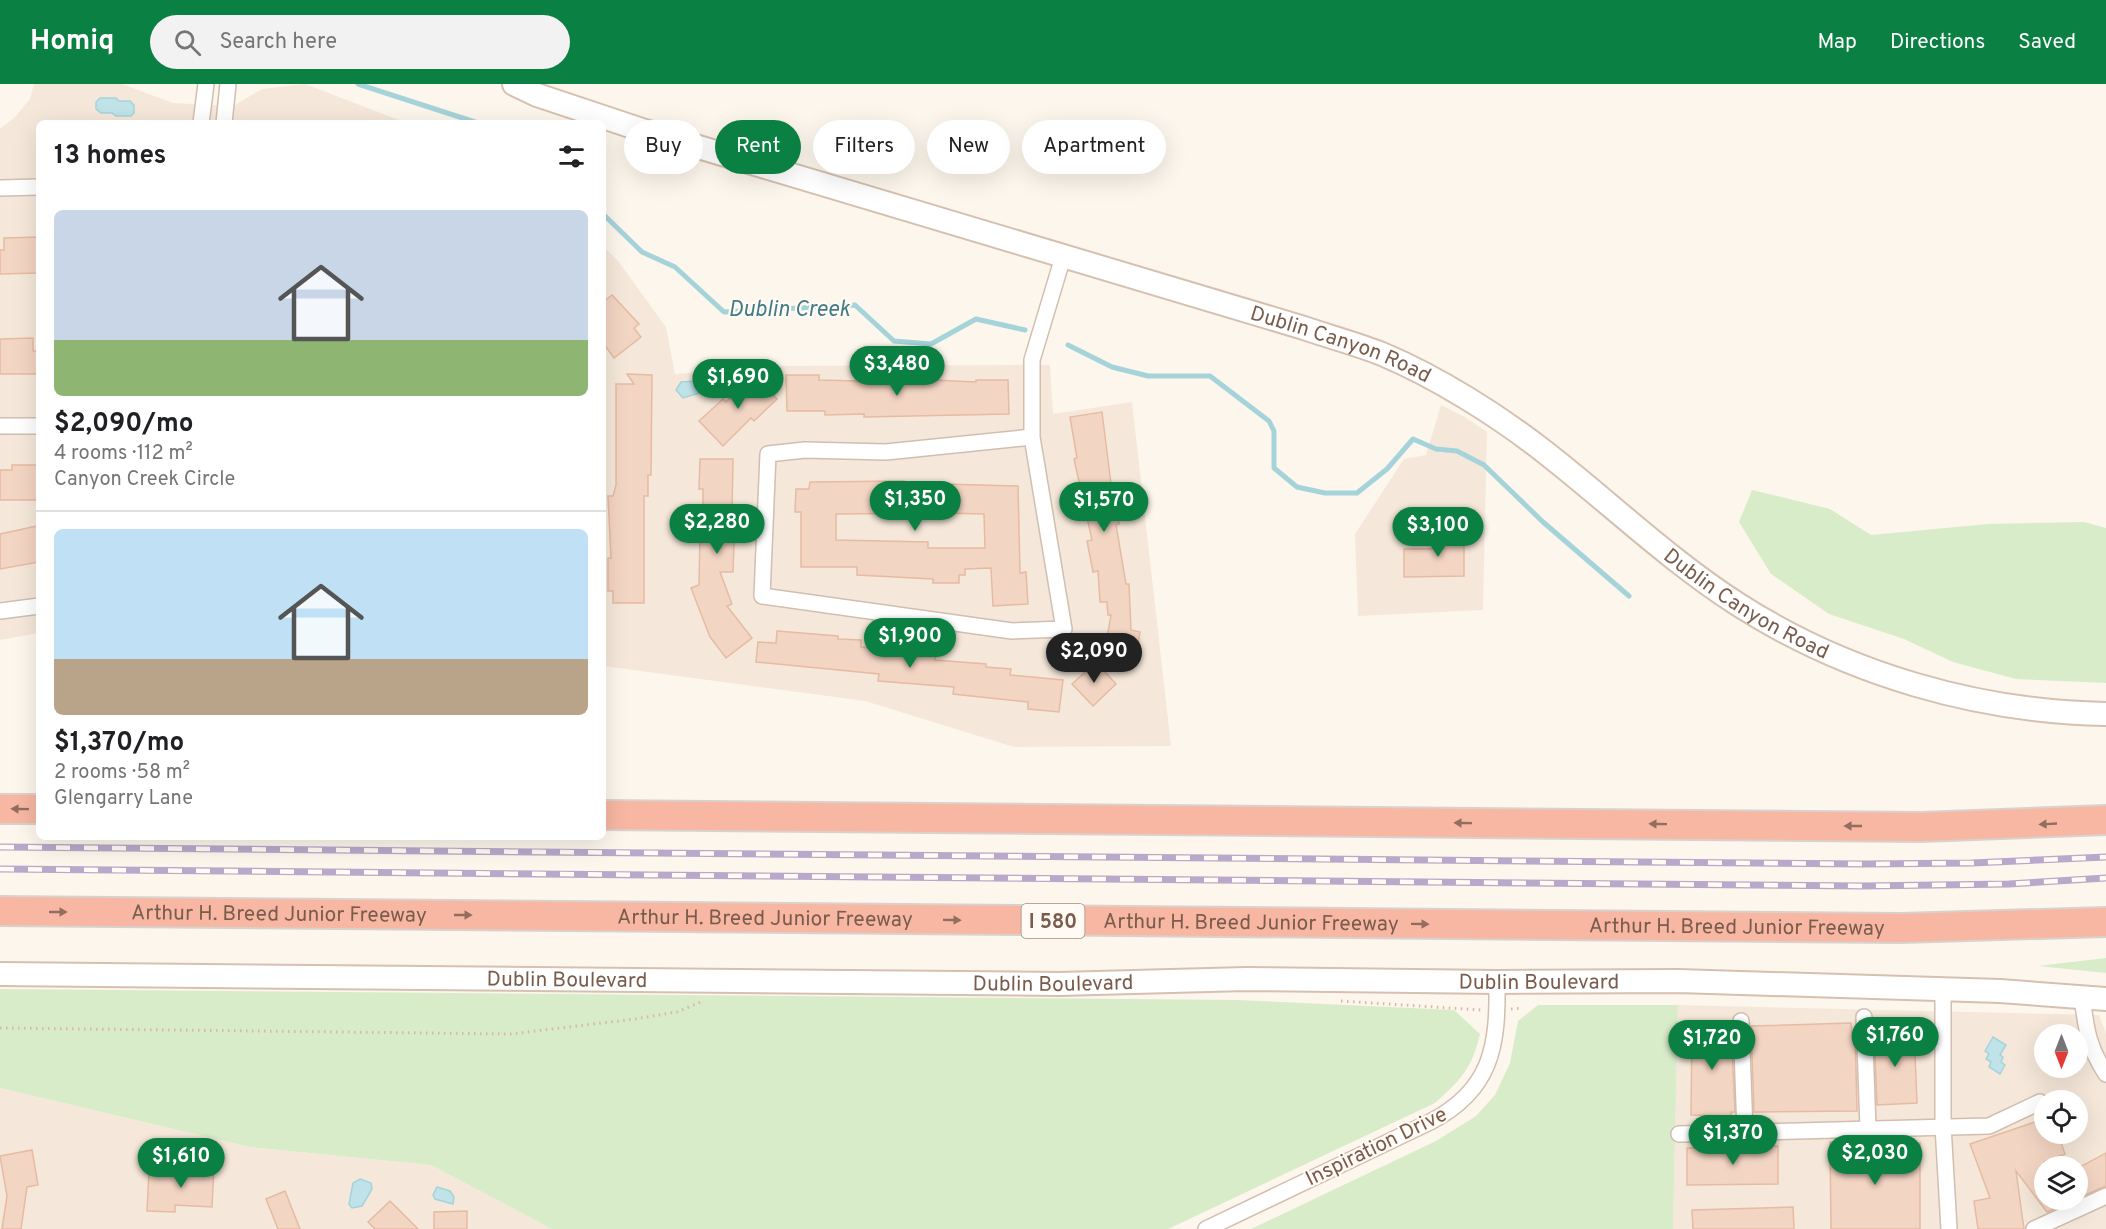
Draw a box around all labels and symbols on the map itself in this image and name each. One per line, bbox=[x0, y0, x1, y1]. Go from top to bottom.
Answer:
water label: Dublin Creek bbox=[728, 297, 851, 324]
street label: Dublin Canyon Road bbox=[1247, 301, 1435, 390]
pin: $3,480 bbox=[848, 346, 946, 397]
pin: $1,690 bbox=[689, 359, 787, 410]
pin: $1,350 bbox=[866, 481, 964, 532]
pin: $1,570 bbox=[1055, 482, 1153, 533]
pin: $2,280 bbox=[668, 504, 766, 555]
pin: $3,100 bbox=[1389, 507, 1487, 558]
street label: Dublin Canyon Road bbox=[1657, 543, 1833, 666]
pin: $1,900 bbox=[861, 618, 959, 669]
pin: $2,090 bbox=[1045, 633, 1143, 684]
one-way arrow bbox=[10, 804, 29, 814]
one-way arrow bbox=[1453, 818, 1472, 828]
one-way arrow bbox=[2038, 819, 2057, 828]
one-way arrow bbox=[1648, 820, 1667, 829]
one-way arrow bbox=[1843, 821, 1862, 831]
street label: Arthur H. Breed Junior Freeway bbox=[131, 900, 427, 930]
road number: I 580 bbox=[1022, 904, 1084, 938]
street label: Arthur H. Breed Junior Freeway bbox=[617, 905, 913, 934]
one-way arrow bbox=[49, 907, 68, 917]
street label: Arthur H. Breed Junior Freeway bbox=[1103, 909, 1399, 939]
one-way arrow bbox=[454, 911, 473, 920]
street label: Arthur H. Breed Junior Freeway bbox=[1589, 913, 1885, 943]
one-way arrow bbox=[943, 915, 962, 925]
one-way arrow bbox=[1411, 919, 1430, 929]
street label: Dublin Boulevard bbox=[487, 967, 647, 995]
street label: Dublin Boulevard bbox=[1458, 969, 1619, 997]
street label: Dublin Boulevard bbox=[972, 970, 1134, 999]
pin: $1,760 bbox=[1846, 1017, 1944, 1068]
pin: $1,720 bbox=[1663, 1020, 1761, 1071]
north arrow bbox=[2034, 1024, 2088, 1078]
street label: Inspiration Drive bbox=[1301, 1101, 1452, 1193]
pin: $1,370 bbox=[1684, 1115, 1782, 1166]
pin: $2,030 bbox=[1826, 1135, 1924, 1186]
pin: $1,610 bbox=[132, 1138, 230, 1189]

